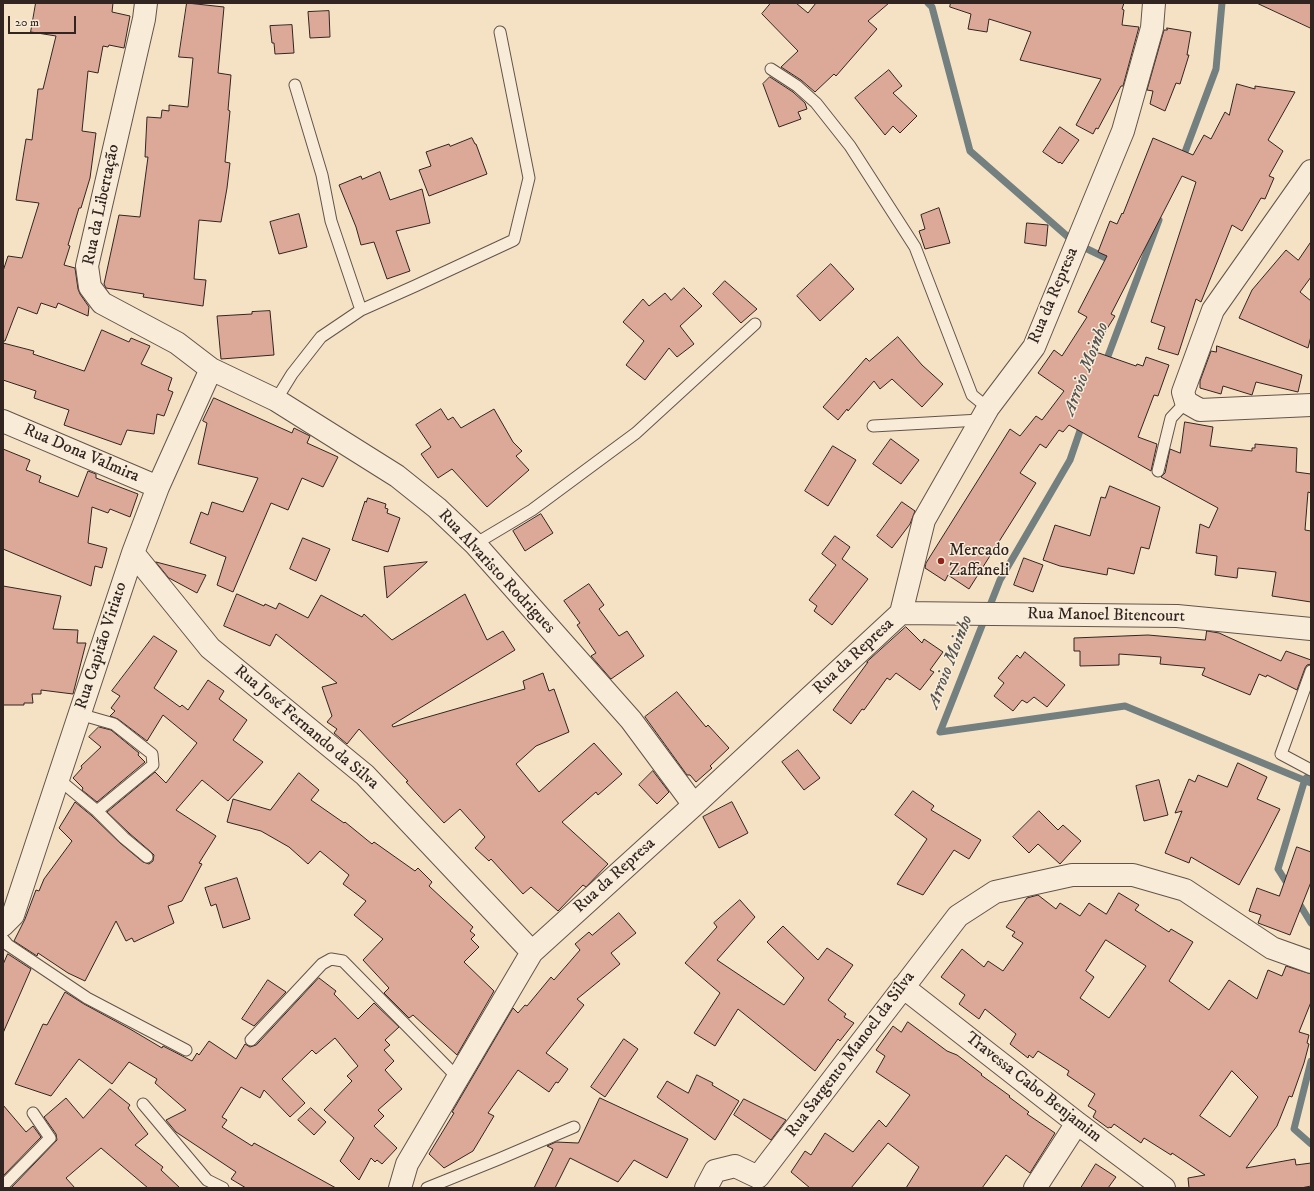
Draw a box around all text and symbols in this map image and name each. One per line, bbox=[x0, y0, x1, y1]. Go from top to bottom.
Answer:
scale bar bbox=[10, 8, 78, 34]
text: 20 m bbox=[15, 15, 39, 30]
street label: Rua da Libertação bbox=[79, 143, 125, 267]
street label: Rua da Represa bbox=[1025, 245, 1083, 347]
water label: Arroio Moinho bbox=[1059, 319, 1115, 419]
street label: Rua Dona Valmira bbox=[20, 420, 142, 488]
street label: Rua Alvaristo Rodrigues bbox=[433, 506, 559, 638]
place label: Mercado Zaffaneli bbox=[949, 541, 1009, 581]
marker: Mercado Zaffaneli bbox=[936, 556, 946, 566]
street label: Rua Capitão Viriato bbox=[72, 580, 132, 712]
street label: Rua Manoel Bitencourt bbox=[1027, 604, 1185, 628]
water label: Arroio Moinho bbox=[923, 612, 979, 712]
street label: Rua da Represa bbox=[809, 615, 899, 699]
street label: Rua José Fernando da Silva bbox=[230, 662, 382, 794]
street label: Rua da Represa bbox=[570, 834, 660, 918]
street label: Rua Sargento Manoel da Silva bbox=[782, 968, 920, 1142]
street label: Travessa Cabo Benjamim bbox=[961, 1028, 1105, 1148]

